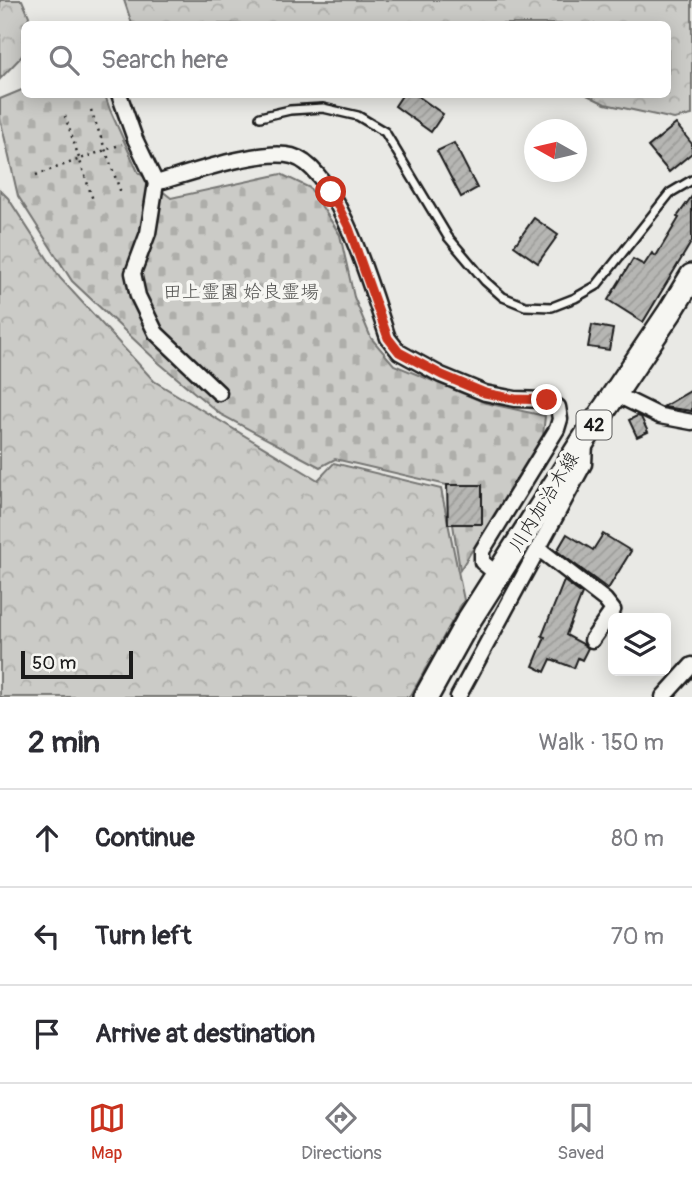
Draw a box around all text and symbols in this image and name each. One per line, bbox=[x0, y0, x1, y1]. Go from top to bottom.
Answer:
search box bbox=[21, 21, 671, 98]
icon: search bbox=[45, 41, 83, 79]
text: Search here bbox=[101, 44, 228, 76]
north arrow bbox=[524, 119, 587, 182]
route start bbox=[315, 176, 346, 207]
park label: 田上霊園 姶良霊場 bbox=[163, 280, 319, 304]
route end bbox=[531, 384, 562, 415]
road number: 42 bbox=[576, 410, 612, 440]
street label: 川内加治木線 bbox=[504, 447, 584, 557]
map controls bbox=[608, 613, 671, 676]
button: layers bbox=[608, 613, 671, 676]
scale bar bbox=[21, 648, 133, 680]
text: 50 m bbox=[32, 651, 76, 675]
text: 2 min bbox=[28, 724, 100, 761]
text: Walk · 150 m bbox=[539, 728, 664, 757]
icon: ahead bbox=[28, 819, 66, 857]
text: Continue bbox=[95, 822, 195, 854]
text: 80 m bbox=[611, 824, 664, 853]
icon: left bbox=[28, 917, 66, 955]
text: Turn left bbox=[95, 920, 191, 952]
text: 70 m bbox=[611, 922, 664, 951]
icon: arrive bbox=[28, 1015, 66, 1053]
text: Arrive at destination bbox=[95, 1018, 315, 1050]
tab: Map bbox=[88, 1099, 126, 1165]
tab: Directions bbox=[301, 1099, 382, 1165]
tab: Saved bbox=[557, 1099, 604, 1165]

